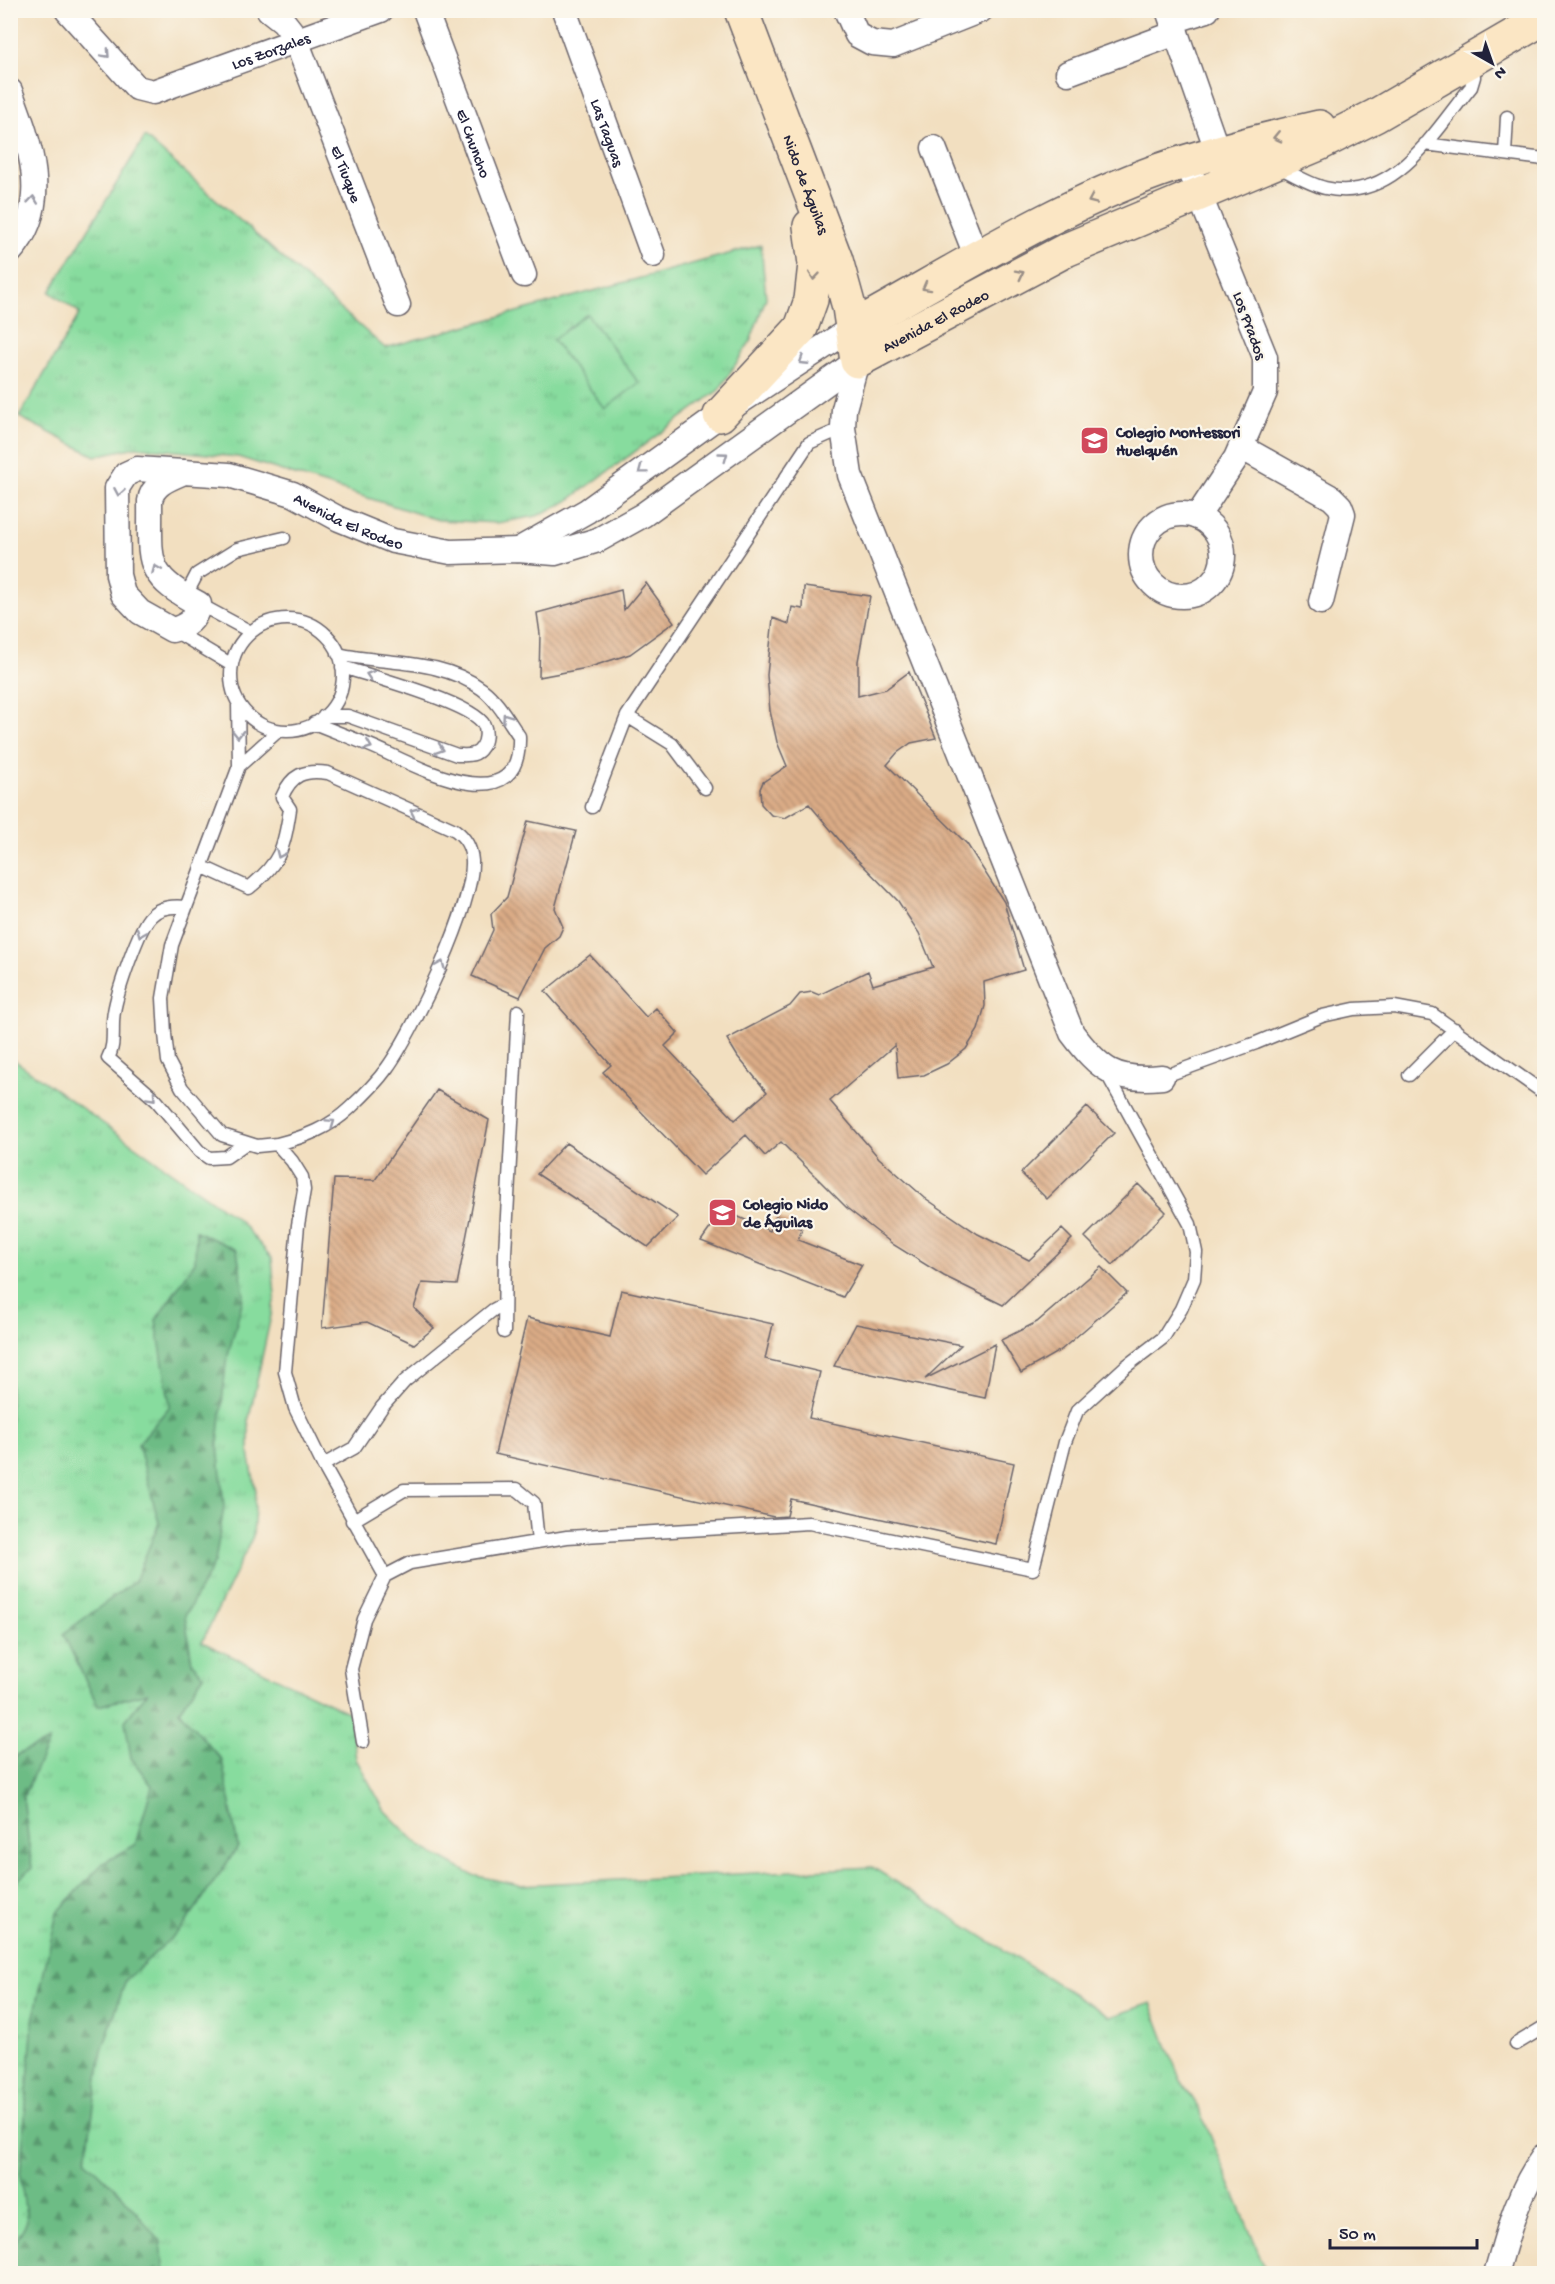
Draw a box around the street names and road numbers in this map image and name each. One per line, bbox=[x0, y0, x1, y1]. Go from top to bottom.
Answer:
street label: Los Zorzales bbox=[230, 30, 314, 76]
street label: Las Taguas bbox=[584, 97, 627, 171]
street label: El Chuncho bbox=[450, 107, 493, 181]
street label: Nido de Águilas bbox=[776, 133, 832, 238]
street label: El Tiuque bbox=[324, 143, 364, 207]
street label: Avenida El Rodeo bbox=[880, 287, 993, 359]
street label: Los Prados bbox=[1227, 290, 1269, 364]
street label: Avenida El Rodeo bbox=[289, 490, 404, 556]

